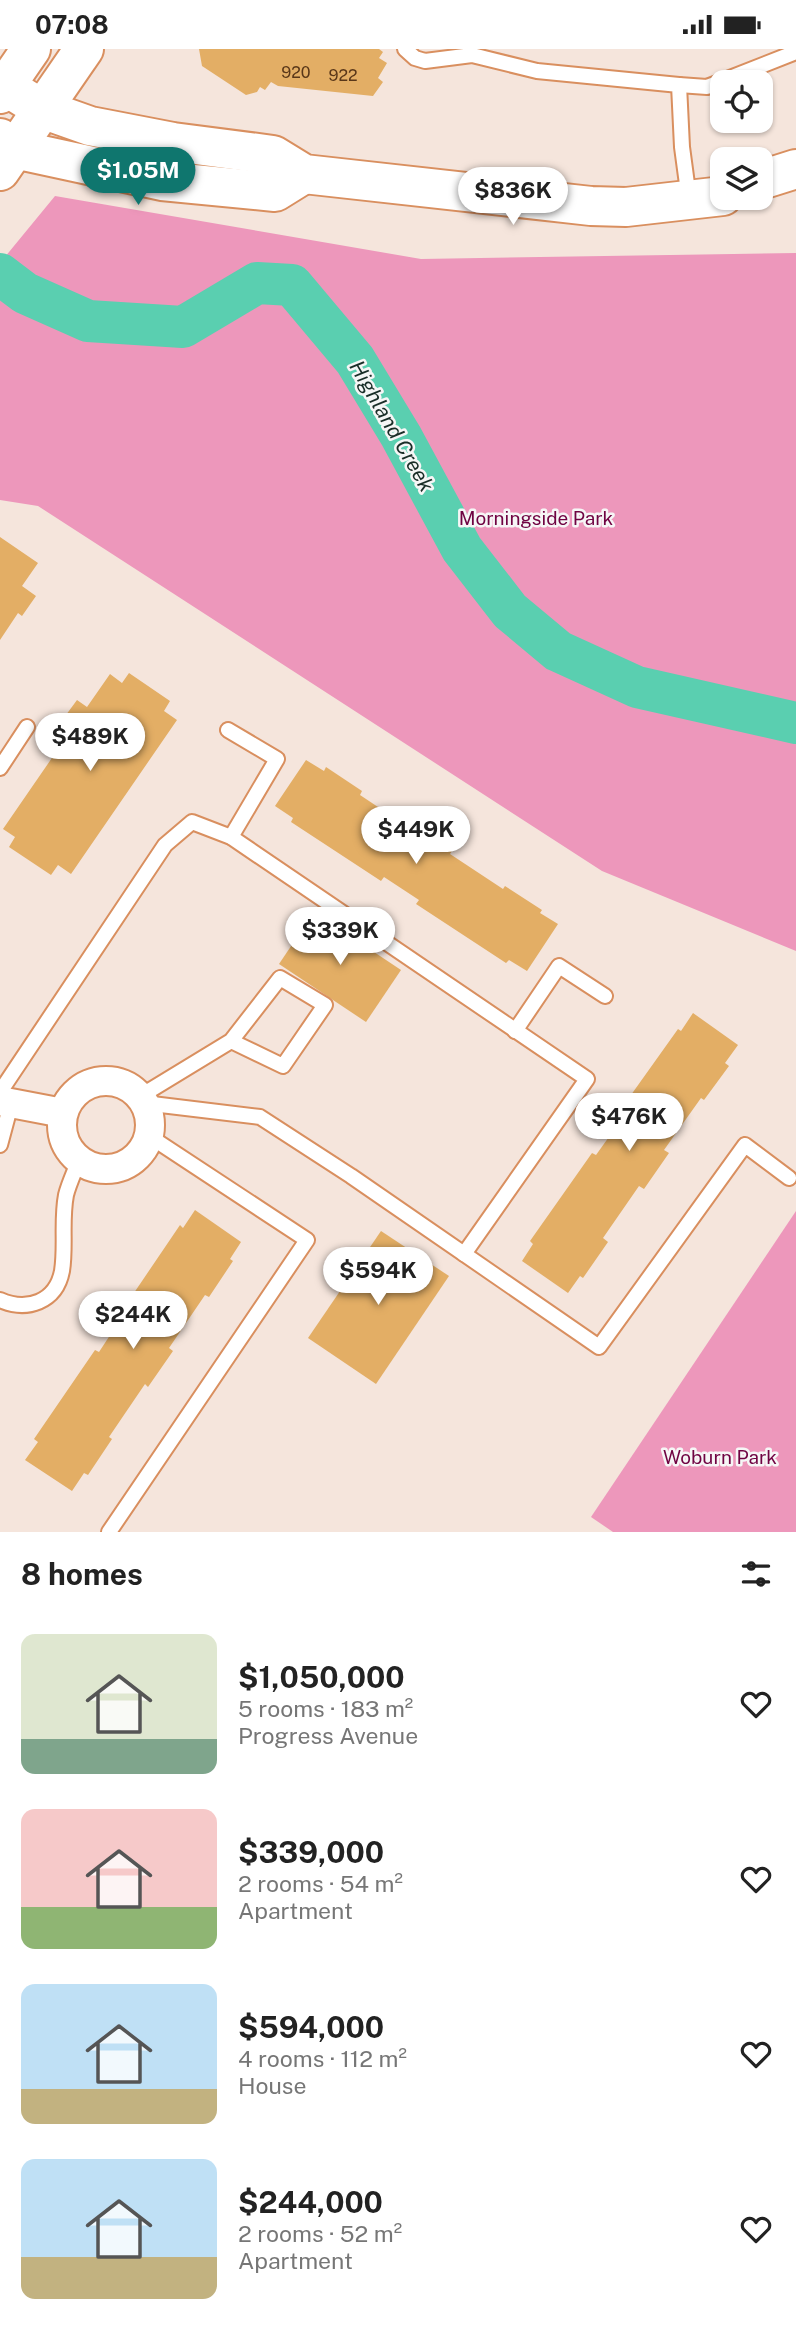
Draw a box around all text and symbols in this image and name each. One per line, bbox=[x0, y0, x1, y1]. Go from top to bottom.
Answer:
text: 07:08 bbox=[35, 9, 109, 40]
house number: 920 bbox=[281, 63, 311, 82]
house number: 922 bbox=[328, 66, 358, 85]
map controls bbox=[710, 70, 773, 210]
button: locate bbox=[710, 70, 773, 133]
button: layers bbox=[710, 147, 773, 210]
pin: $1.05M bbox=[81, 148, 195, 207]
text: $1.05M bbox=[96, 156, 180, 183]
pin: $836K bbox=[464, 167, 562, 227]
text: $836K bbox=[474, 176, 552, 203]
water label: Highland Creek bbox=[344, 356, 440, 497]
park label: Morningside Park bbox=[459, 507, 614, 529]
pin: $489K bbox=[41, 713, 139, 773]
text: $489K bbox=[51, 722, 129, 749]
pin: $449K bbox=[367, 807, 465, 866]
text: $449K bbox=[377, 815, 455, 842]
pin: $339K bbox=[291, 907, 389, 967]
text: $339K bbox=[301, 916, 379, 943]
pin: $476K bbox=[580, 1093, 678, 1153]
text: $476K bbox=[591, 1102, 667, 1129]
pin: $594K bbox=[329, 1247, 427, 1307]
text: $594K bbox=[339, 1256, 417, 1283]
pin: $244K bbox=[84, 1291, 182, 1351]
text: $244K bbox=[95, 1300, 171, 1327]
park label: Woburn Park bbox=[663, 1446, 777, 1468]
icon: filters bbox=[737, 1555, 775, 1593]
text: 8 homes bbox=[21, 1556, 143, 1592]
text: $1,050,000 bbox=[238, 1659, 405, 1695]
icon: home bbox=[77, 1662, 161, 1746]
icon: heart bbox=[737, 1685, 775, 1723]
text: 5 rooms · 183 m² bbox=[238, 1695, 413, 1722]
text: Progress Avenue bbox=[238, 1722, 418, 1749]
text: $339,000 bbox=[238, 1834, 384, 1870]
icon: home bbox=[77, 1837, 161, 1921]
icon: heart bbox=[737, 1860, 775, 1898]
text: 2 rooms · 54 m² bbox=[238, 1870, 403, 1897]
text: Apartment bbox=[238, 1897, 353, 1924]
text: $594,000 bbox=[238, 2009, 384, 2045]
icon: home bbox=[77, 2012, 161, 2096]
icon: heart bbox=[737, 2035, 775, 2073]
text: 4 rooms · 112 m² bbox=[238, 2045, 407, 2072]
text: House bbox=[238, 2072, 306, 2099]
text: $244,000 bbox=[238, 2184, 383, 2220]
icon: home bbox=[77, 2187, 161, 2271]
icon: heart bbox=[737, 2210, 775, 2248]
text: 2 rooms · 52 m² bbox=[238, 2220, 402, 2247]
text: Apartment bbox=[238, 2247, 353, 2274]

